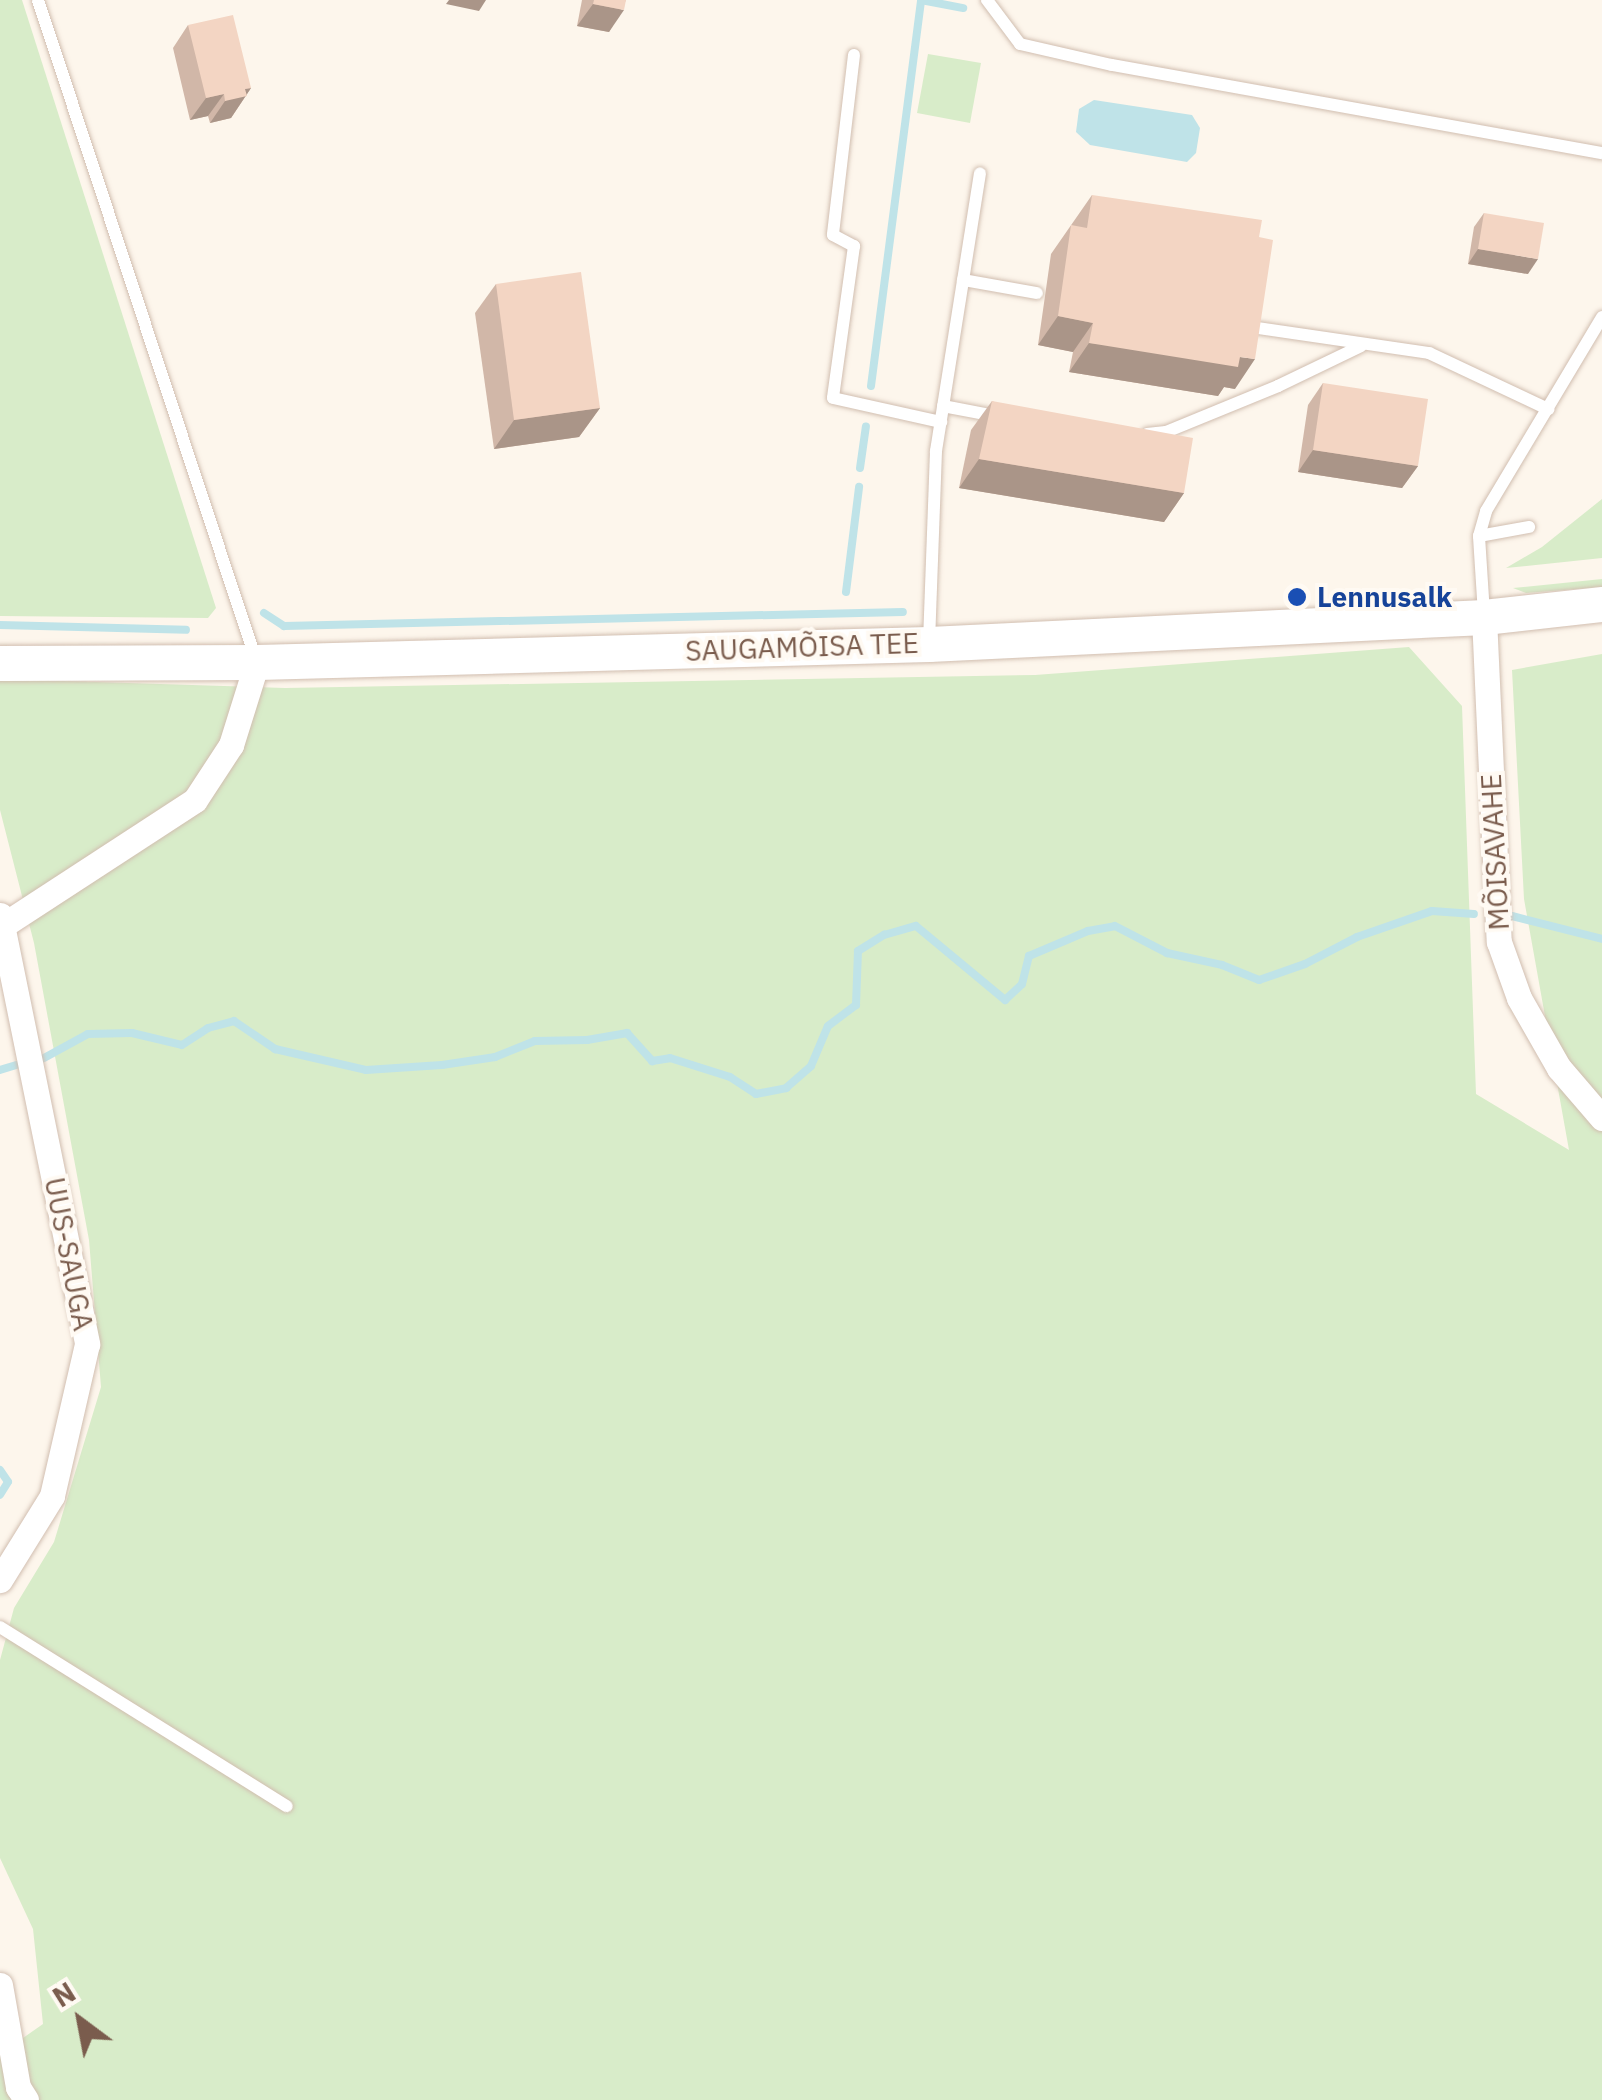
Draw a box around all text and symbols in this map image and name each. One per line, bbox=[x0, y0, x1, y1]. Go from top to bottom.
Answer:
place label: Lennusalk bbox=[1317, 580, 1452, 614]
marker: Lennusalk bbox=[1286, 586, 1308, 608]
street label: SAUGAMÕISA TEE bbox=[685, 626, 919, 668]
street label: MÕISAVAHE bbox=[1474, 773, 1516, 931]
street label: UUS-SAUGA bbox=[38, 1175, 100, 1333]
north arrow bbox=[30, 1970, 130, 2070]
text: N bbox=[45, 1973, 82, 2015]

